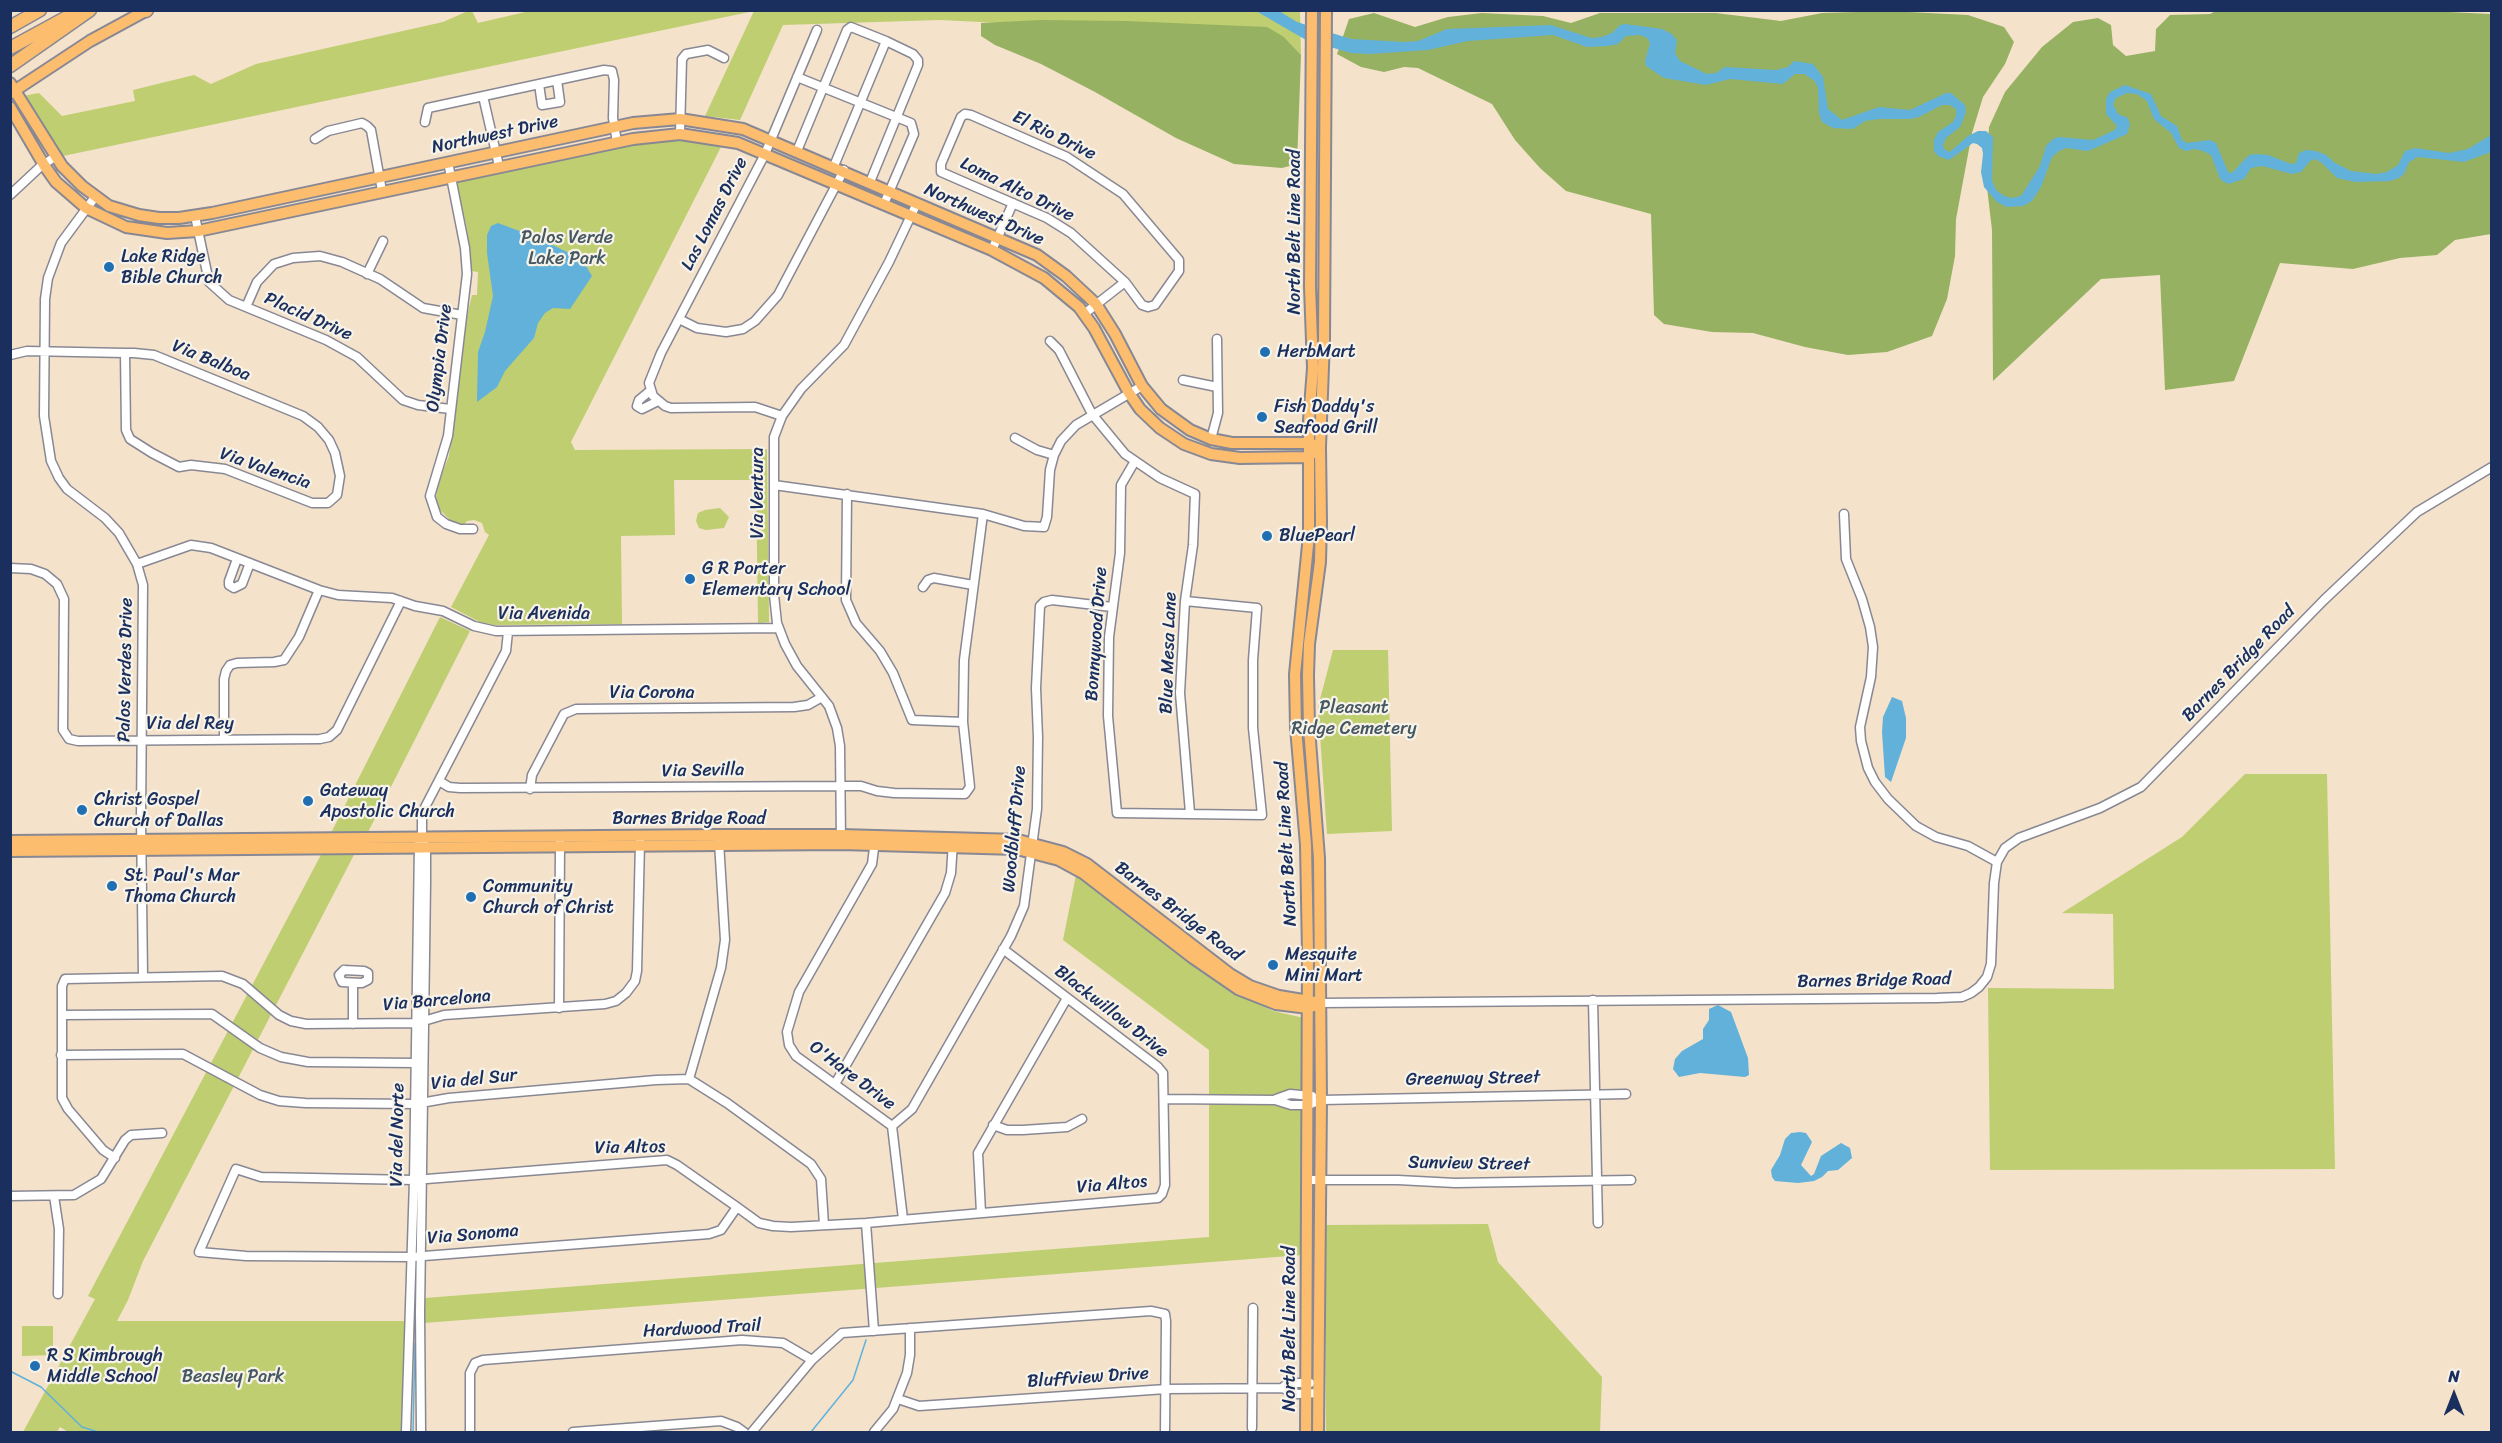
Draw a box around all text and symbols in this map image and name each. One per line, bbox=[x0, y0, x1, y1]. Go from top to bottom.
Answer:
street label: El Rio Drive bbox=[1009, 107, 1099, 165]
street label: Northwest Drive bbox=[430, 111, 560, 159]
street label: North Belt Line Road bbox=[1284, 150, 1306, 314]
street label: Loma Alto Drive bbox=[956, 153, 1078, 227]
street label: Las Lomas Drive bbox=[677, 154, 753, 274]
street label: Northwest Drive bbox=[921, 179, 1047, 251]
park label: Palos Verde Lake Park bbox=[521, 227, 613, 270]
place label: Lake Ridge Bible Church bbox=[121, 246, 222, 288]
marker: Lake Ridge Bible Church bbox=[102, 260, 116, 274]
street label: Placid Drive bbox=[261, 288, 355, 346]
street label: Olympia Drive bbox=[423, 303, 457, 413]
street label: Via Balboa bbox=[169, 335, 253, 387]
place label: HerbMart bbox=[1277, 341, 1356, 363]
marker: HerbMart bbox=[1258, 345, 1272, 359]
place label: Fish Daddy's Seafood Grill bbox=[1274, 396, 1378, 438]
marker: Fish Daddy's Seafood Grill bbox=[1255, 410, 1269, 424]
street label: Via Valencia bbox=[217, 443, 313, 495]
street label: Via Ventura bbox=[747, 447, 769, 539]
place label: BluePearl bbox=[1279, 525, 1355, 547]
marker: BluePearl bbox=[1260, 529, 1274, 543]
place label: G R Porter Elementary School bbox=[702, 558, 851, 600]
street label: Bonnywood Drive bbox=[1082, 566, 1112, 702]
marker: G R Porter Elementary School bbox=[683, 572, 697, 586]
street label: Blue Mesa Lane bbox=[1156, 592, 1182, 714]
street label: Palos Verdes Drive bbox=[114, 598, 138, 742]
street label: Barnes Bridge Road bbox=[2178, 601, 2300, 727]
street label: Via Avenida bbox=[498, 603, 590, 625]
street label: Via Corona bbox=[609, 682, 695, 704]
park label: Pleasant Ridge Cemetery bbox=[1291, 697, 1417, 740]
street label: Via del Rey bbox=[146, 713, 234, 735]
street label: Via Sevilla bbox=[662, 759, 744, 783]
street label: North Belt Line Road bbox=[1272, 761, 1302, 927]
street label: Woodbluff Drive bbox=[999, 765, 1031, 893]
place label: Gateway Apostolic Church bbox=[320, 780, 455, 822]
place label: Christ Gospel Church of Dallas bbox=[94, 789, 223, 832]
marker: Gateway Apostolic Church bbox=[301, 794, 315, 808]
marker: Christ Gospel Church of Dallas bbox=[75, 803, 89, 817]
street label: Barnes Bridge Road bbox=[612, 808, 766, 830]
street label: Barnes Bridge Road bbox=[1110, 857, 1246, 967]
place label: St. Paul's Mar Thoma Church bbox=[124, 865, 239, 908]
place label: Community Church of Christ bbox=[483, 876, 614, 918]
marker: St. Paul's Mar Thoma Church bbox=[105, 879, 119, 893]
marker: Community Church of Christ bbox=[464, 890, 478, 904]
place label: Mesquite Mini Mart bbox=[1285, 944, 1363, 986]
marker: Mesquite Mini Mart bbox=[1266, 958, 1280, 972]
street label: Blackwillow Drive bbox=[1050, 961, 1172, 1063]
street label: Barnes Bridge Road bbox=[1797, 969, 1951, 993]
street label: Via Barcelona bbox=[382, 986, 492, 1016]
street label: O'Hare Drive bbox=[805, 1037, 899, 1115]
street label: Via del Sur bbox=[430, 1065, 518, 1095]
street label: Greenway Street bbox=[1406, 1067, 1540, 1091]
street label: Via del Norte bbox=[386, 1083, 410, 1187]
street label: Via Altos bbox=[594, 1137, 666, 1159]
street label: Sunview Street bbox=[1408, 1152, 1530, 1176]
street label: Via Altos bbox=[1076, 1171, 1148, 1199]
street label: Via Sonoma bbox=[426, 1220, 520, 1250]
street label: North Belt Line Road bbox=[1279, 1247, 1301, 1411]
street label: Hardwood Trail bbox=[642, 1315, 762, 1343]
place label: R S Kimbrough Middle School bbox=[47, 1345, 163, 1388]
marker: R S Kimbrough Middle School bbox=[28, 1359, 42, 1373]
text: N bbox=[2448, 1362, 2460, 1391]
street label: Bluffview Drive bbox=[1026, 1363, 1150, 1393]
north arrow bbox=[2424, 1365, 2484, 1425]
park label: Beasley Park bbox=[182, 1366, 284, 1388]

